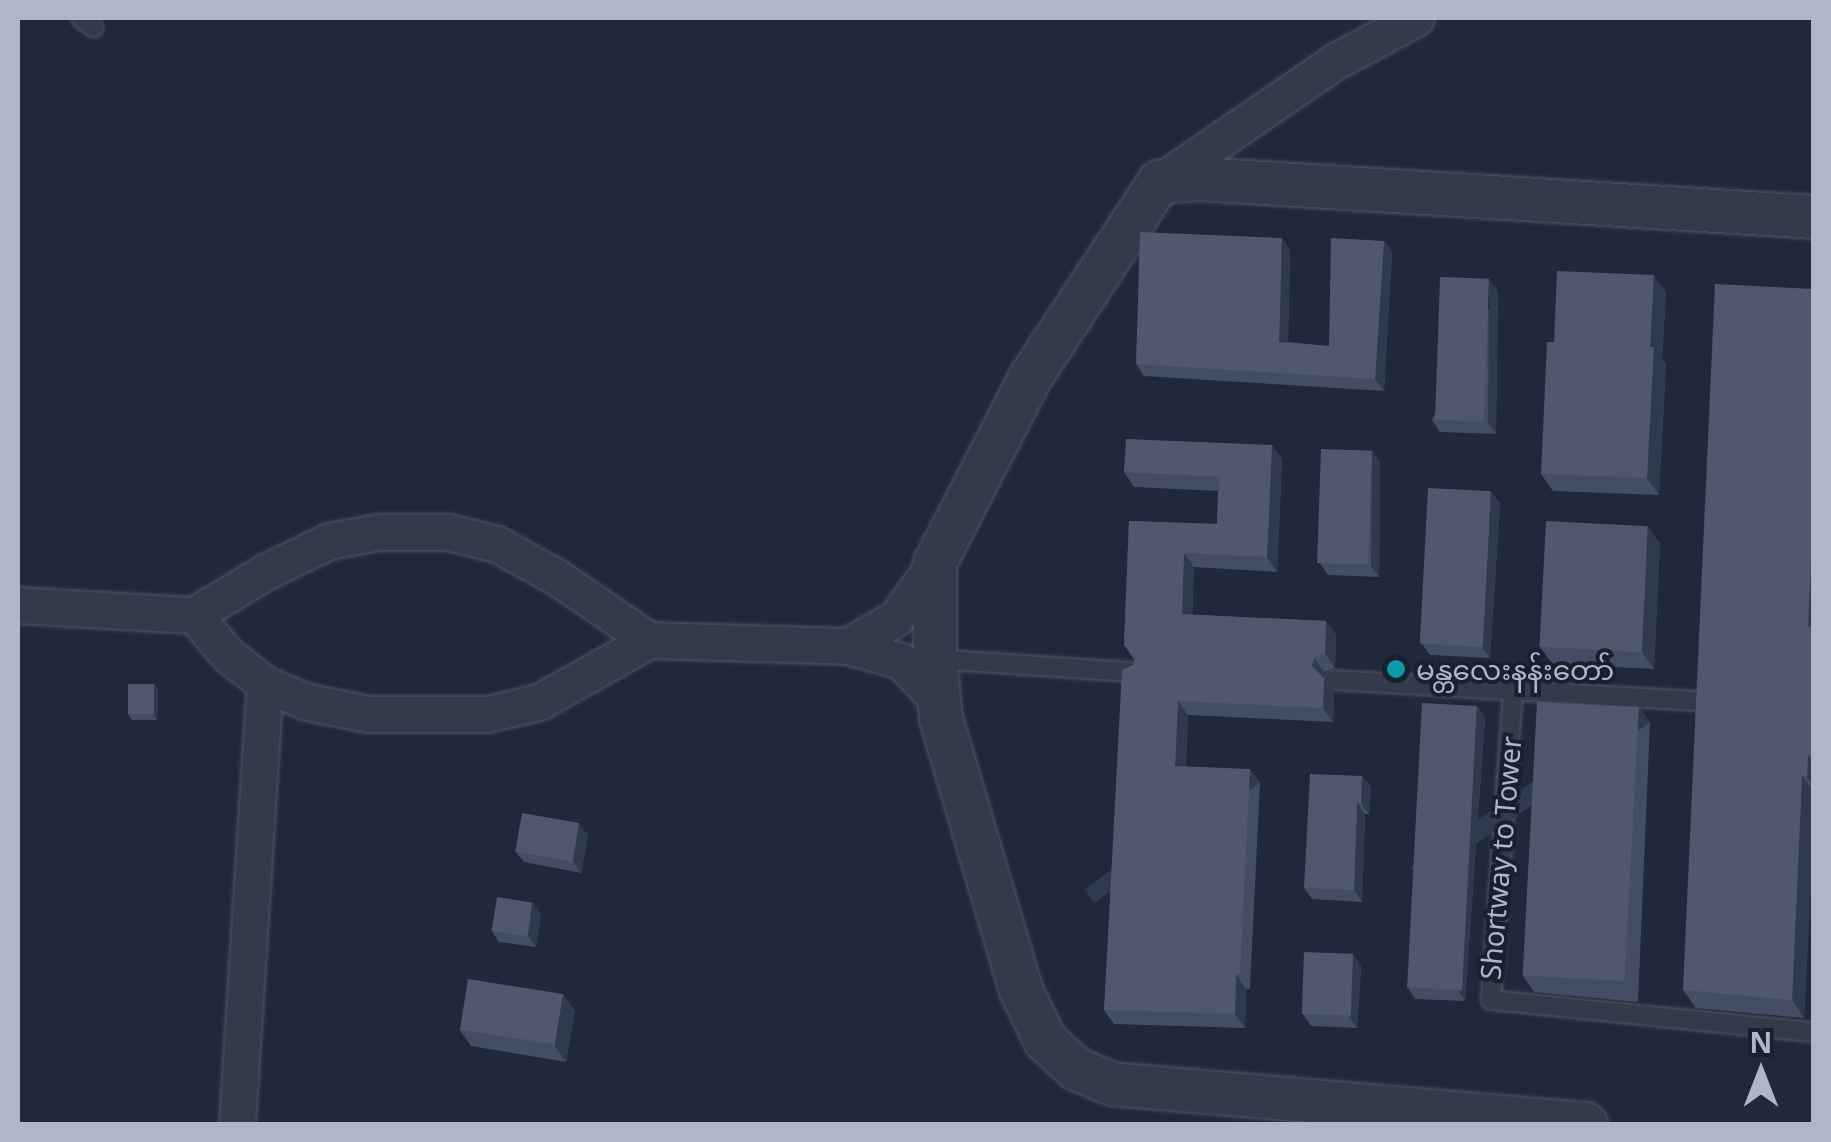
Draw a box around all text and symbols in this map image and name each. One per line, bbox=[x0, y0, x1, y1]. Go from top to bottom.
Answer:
place label: မန္တလေးနန်းတော် bbox=[1416, 652, 1614, 686]
marker: မန္တလေးနန်းတော် bbox=[1385, 658, 1407, 680]
street label: Shortway to Tower bbox=[1473, 735, 1527, 981]
north arrow bbox=[1711, 1022, 1811, 1122]
text: N bbox=[1750, 1023, 1772, 1061]

